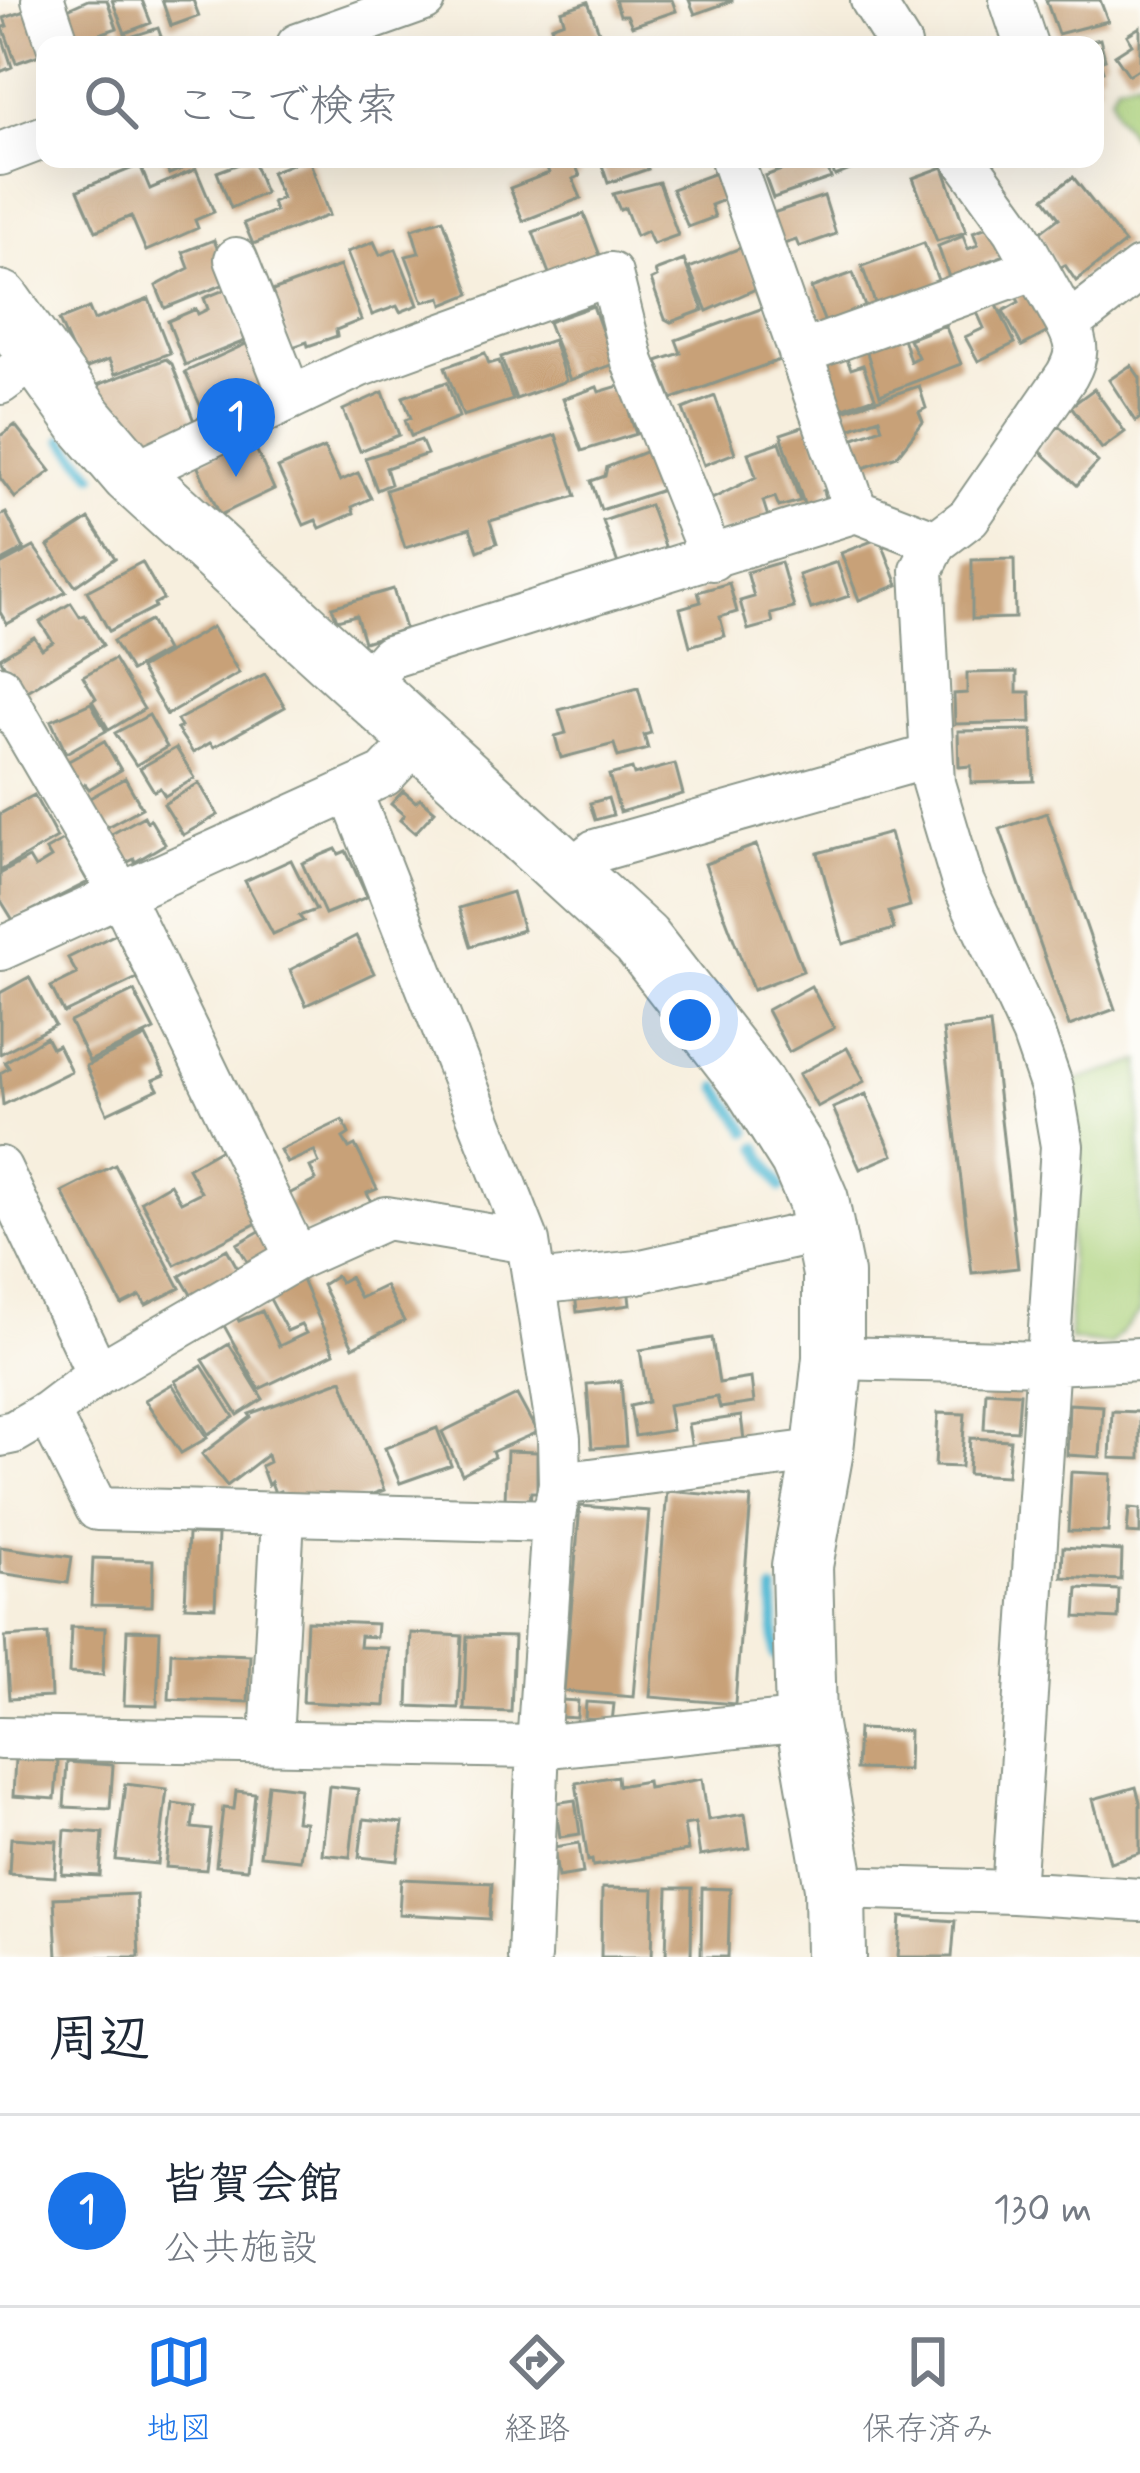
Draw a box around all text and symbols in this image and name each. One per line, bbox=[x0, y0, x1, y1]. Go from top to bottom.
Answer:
search box bbox=[36, 36, 1104, 168]
icon: search bbox=[78, 69, 144, 135]
text: ここで検索 bbox=[174, 78, 399, 137]
pin: 1 bbox=[197, 378, 275, 477]
your location bbox=[660, 990, 720, 1050]
text: 周辺 bbox=[48, 2008, 150, 2074]
text: 皆賀会館 bbox=[162, 2156, 342, 2215]
text: 1 bbox=[78, 2185, 96, 2236]
text: 130 m bbox=[993, 2185, 1092, 2236]
text: 公共施設 bbox=[162, 2224, 318, 2275]
tab: 地図 bbox=[146, 2329, 212, 2452]
tab: 経路 bbox=[504, 2329, 570, 2452]
tab: 保存済み bbox=[862, 2329, 994, 2452]

